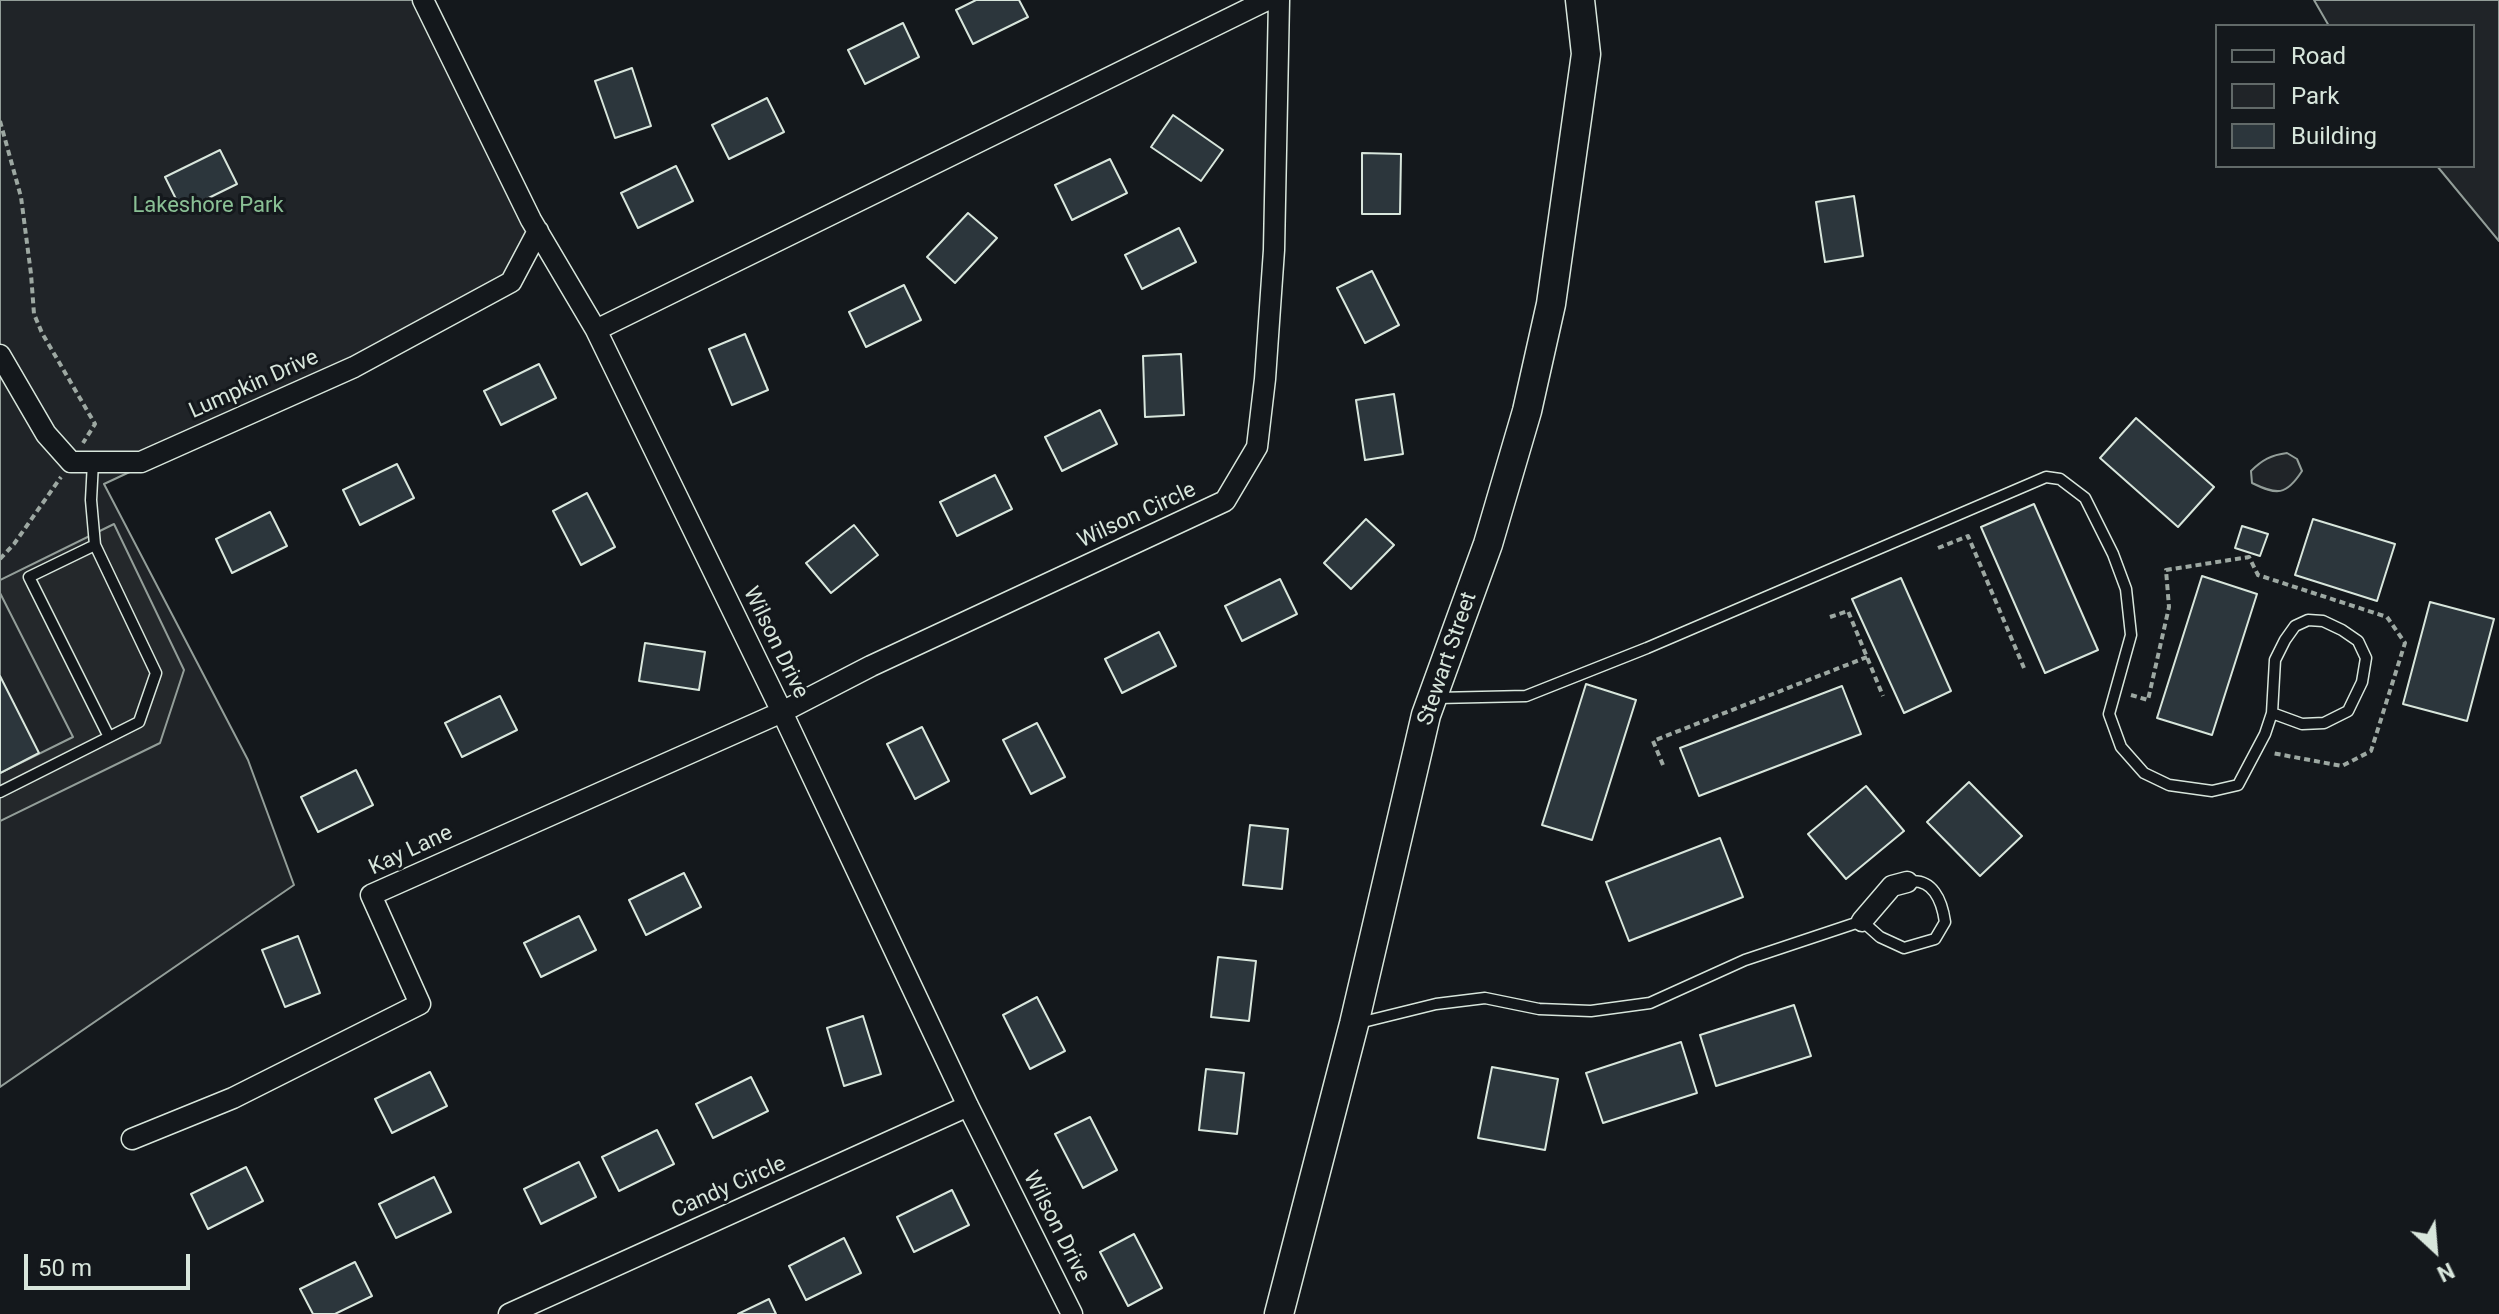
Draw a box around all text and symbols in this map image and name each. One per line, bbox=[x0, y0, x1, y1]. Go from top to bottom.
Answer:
legend bbox=[2215, 24, 2475, 168]
text: Road bbox=[2291, 42, 2346, 70]
text: Park bbox=[2291, 82, 2339, 110]
text: Building bbox=[2291, 122, 2377, 150]
park label: Lakeshore Park bbox=[132, 193, 284, 219]
street label: Lumpkin Drive bbox=[185, 345, 323, 425]
street label: Wilson Circle bbox=[1074, 477, 1200, 555]
street label: Wilson Drive bbox=[737, 583, 813, 703]
street label: Stewart Street bbox=[1413, 589, 1483, 729]
street label: Kay Lane bbox=[365, 820, 457, 882]
street label: Candy Circle bbox=[668, 1151, 790, 1225]
street label: Wilson Drive bbox=[1017, 1167, 1095, 1287]
north arrow bbox=[2395, 1210, 2475, 1290]
scale bar bbox=[28, 1238, 194, 1288]
text: 50 m bbox=[38, 1254, 92, 1282]
text: N bbox=[2433, 1257, 2458, 1287]

